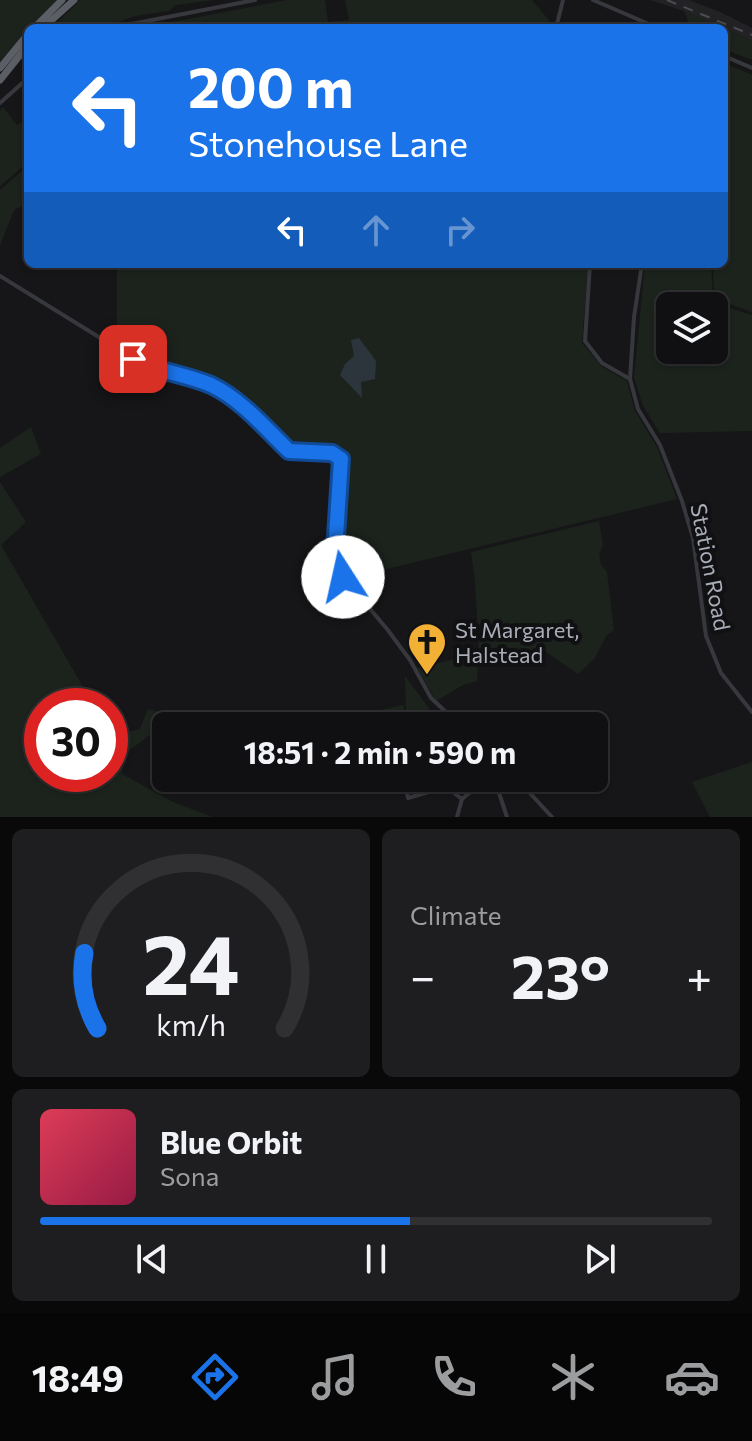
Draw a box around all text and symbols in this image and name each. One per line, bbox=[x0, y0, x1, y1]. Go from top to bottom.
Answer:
text: 200 m bbox=[188, 51, 354, 120]
icon: left bbox=[56, 56, 160, 160]
text: Stonehouse Lane bbox=[188, 120, 468, 164]
icon: left bbox=[270, 208, 314, 252]
icon: ahead bbox=[354, 208, 398, 252]
icon: right bbox=[438, 208, 482, 252]
map controls bbox=[656, 292, 728, 364]
button: layers bbox=[656, 292, 728, 364]
pin bbox=[99, 325, 167, 393]
icon: arrive bbox=[111, 337, 155, 381]
street label: Station Road bbox=[685, 501, 737, 633]
position arrow bbox=[301, 535, 385, 619]
place label: St Margaret, Halstead bbox=[455, 616, 579, 668]
church icon: St Margaret, Halstead bbox=[406, 621, 448, 676]
speed limit sign: 30 bbox=[24, 688, 128, 792]
text: 18:51 · 2 min · 590 m bbox=[244, 733, 516, 770]
text: Climate bbox=[410, 899, 502, 930]
text: 24 bbox=[142, 910, 240, 1012]
text: 23° bbox=[511, 938, 610, 1011]
text: − bbox=[410, 948, 435, 1002]
text: + bbox=[686, 948, 712, 1002]
text: km/h bbox=[156, 1007, 226, 1042]
text: Blue Orbit bbox=[160, 1123, 302, 1160]
text: Sona bbox=[160, 1160, 219, 1191]
icon: previous bbox=[130, 1237, 174, 1281]
icon: pause bbox=[354, 1237, 398, 1281]
icon: next bbox=[578, 1237, 622, 1281]
icon: directions bbox=[187, 1349, 243, 1405]
icon: music bbox=[307, 1349, 363, 1405]
icon: phone bbox=[426, 1349, 482, 1405]
icon: climate bbox=[545, 1349, 601, 1405]
icon: car bbox=[664, 1349, 720, 1405]
text: 18:49 bbox=[32, 1355, 124, 1399]

